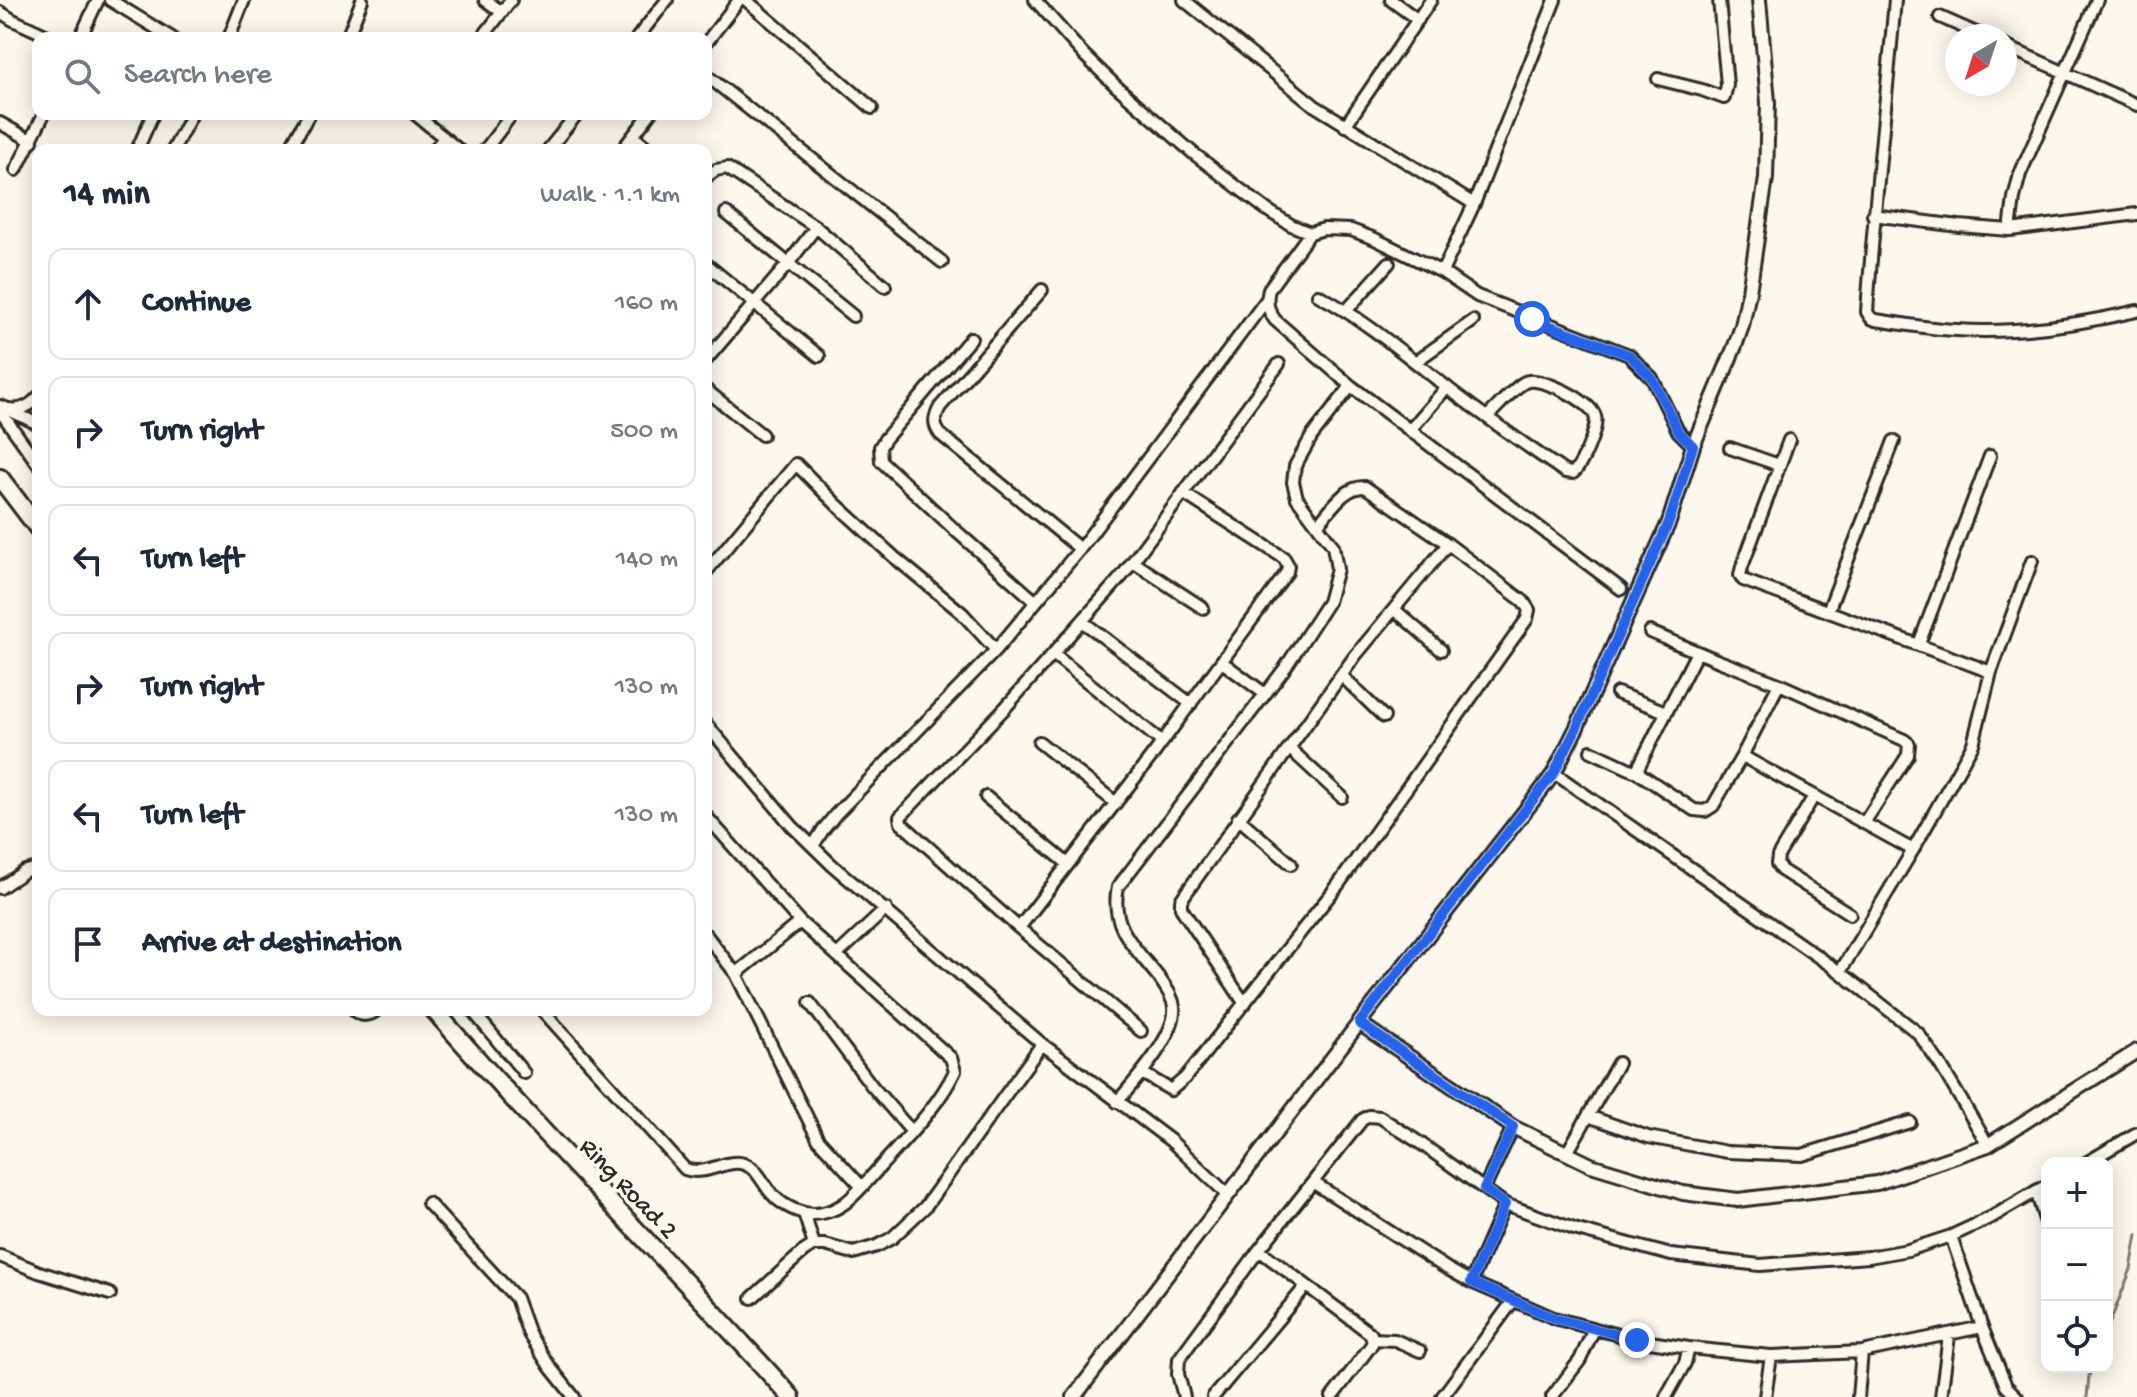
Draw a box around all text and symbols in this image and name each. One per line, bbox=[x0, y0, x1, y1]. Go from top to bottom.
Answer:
north arrow bbox=[1945, 24, 2017, 96]
search box bbox=[32, 32, 712, 120]
icon: search bbox=[60, 54, 104, 98]
text: Search here bbox=[124, 59, 272, 94]
text: 14 min bbox=[64, 176, 150, 216]
text: Walk · 1.1 km bbox=[540, 181, 680, 212]
icon: ahead bbox=[66, 282, 110, 326]
text: Continue bbox=[142, 287, 251, 322]
text: 160 m bbox=[615, 289, 678, 320]
route start bbox=[1514, 301, 1550, 337]
icon: right bbox=[66, 410, 110, 454]
text: Turn right bbox=[142, 415, 262, 450]
text: 500 m bbox=[610, 417, 678, 448]
icon: left bbox=[66, 538, 110, 582]
text: Turn left bbox=[142, 543, 243, 578]
text: 140 m bbox=[616, 545, 678, 576]
icon: right bbox=[66, 666, 110, 710]
text: Turn right bbox=[142, 671, 262, 706]
text: 130 m bbox=[615, 673, 678, 704]
icon: left bbox=[66, 794, 110, 838]
text: Turn left bbox=[142, 799, 243, 834]
text: 130 m bbox=[615, 801, 678, 832]
icon: arrive bbox=[66, 922, 110, 966]
text: Arrive at destination bbox=[142, 927, 402, 962]
street label: Ring Road 2 bbox=[571, 1133, 683, 1247]
map controls bbox=[2041, 1157, 2113, 1373]
button: + bbox=[2041, 1157, 2113, 1229]
button: − bbox=[2041, 1229, 2113, 1301]
button: locate bbox=[2041, 1301, 2113, 1373]
route end bbox=[1619, 1322, 1655, 1358]

